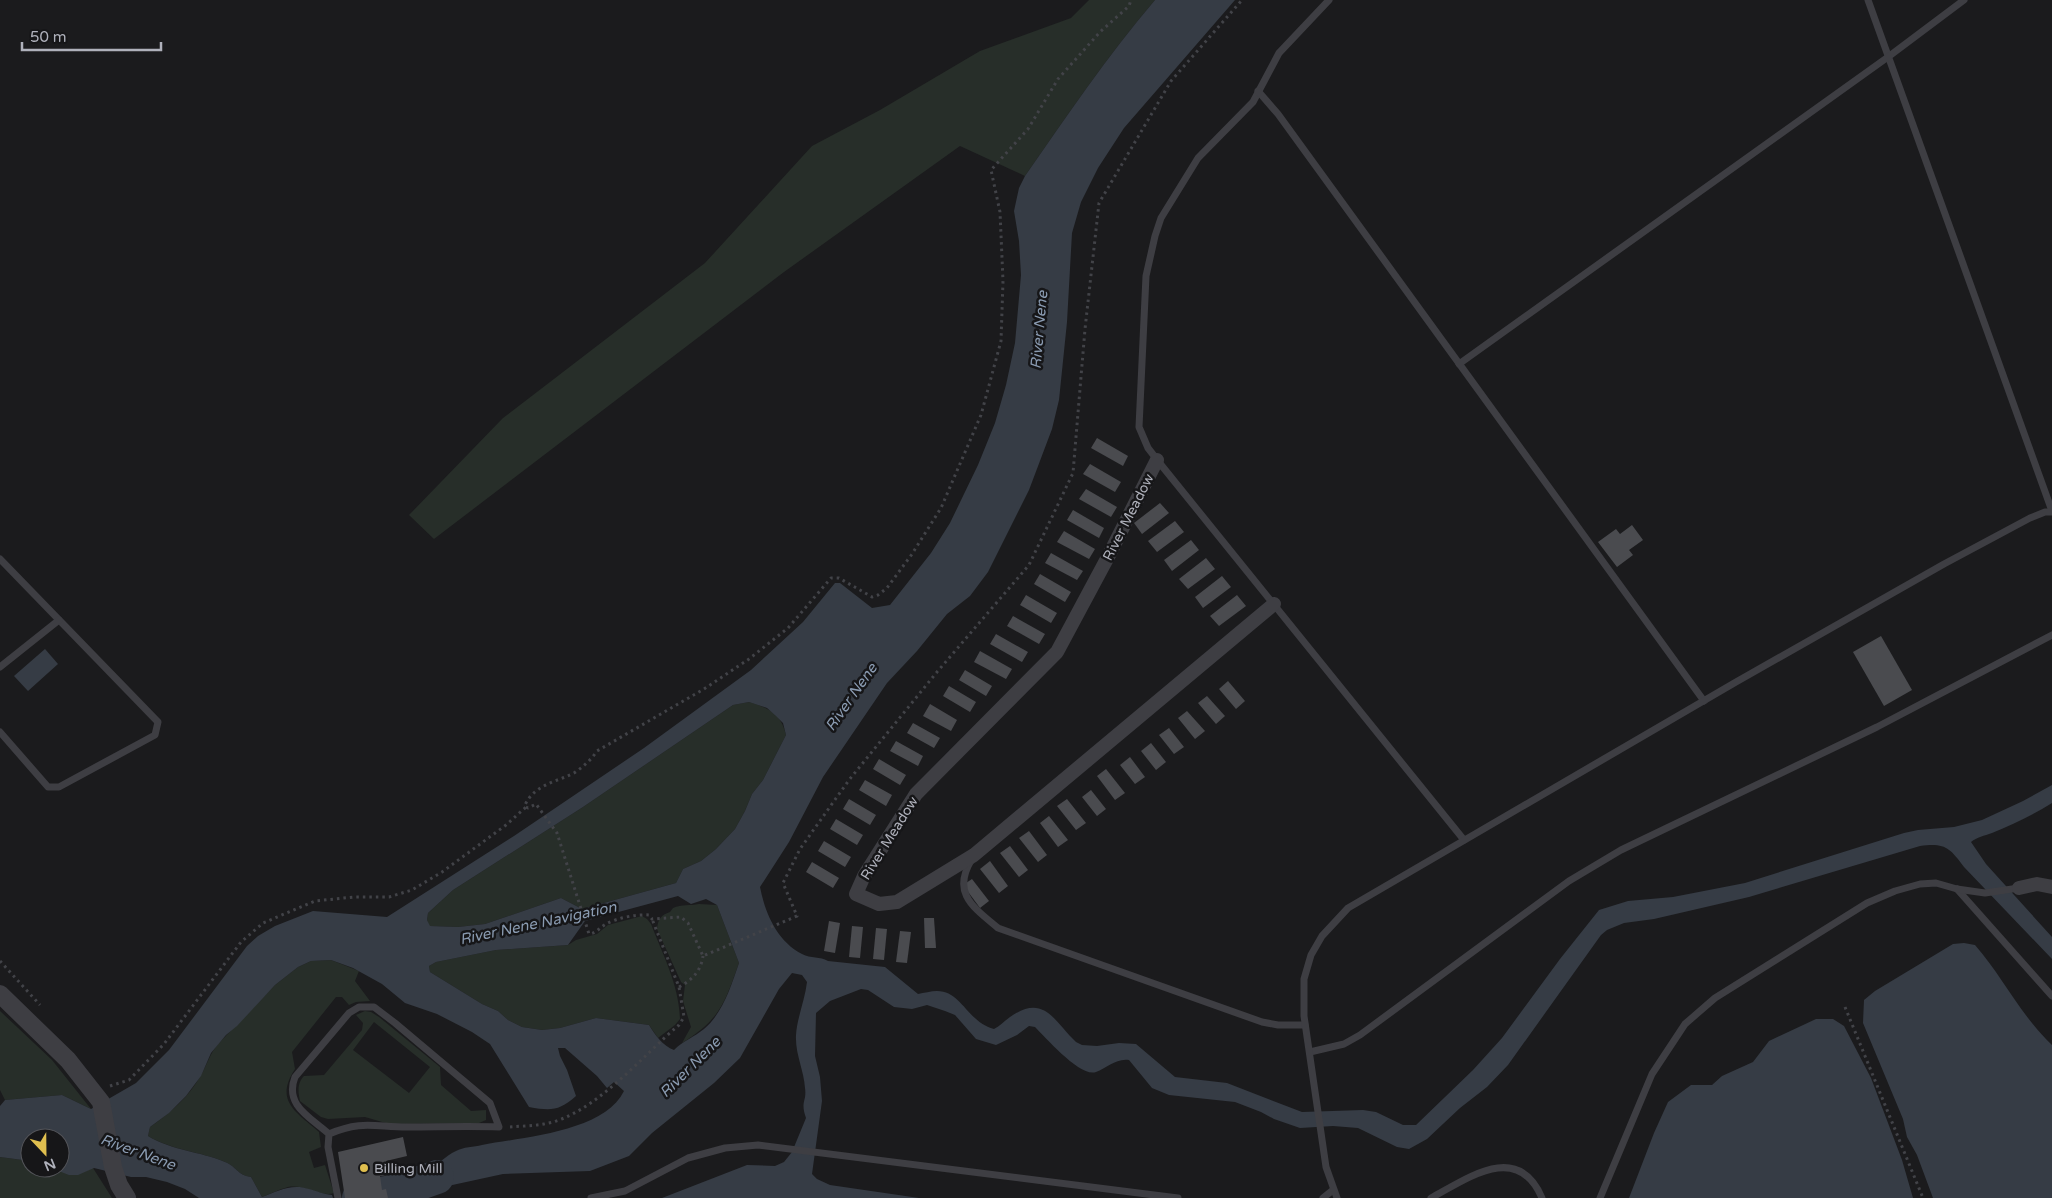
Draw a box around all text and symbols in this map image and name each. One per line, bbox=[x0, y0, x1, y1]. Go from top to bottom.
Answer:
scale bar bbox=[22, 20, 161, 52]
text: 50 m bbox=[30, 28, 67, 46]
water label: River Nene bbox=[1027, 289, 1052, 370]
street label: River Meadow bbox=[1099, 471, 1158, 563]
water label: River Nene bbox=[821, 659, 882, 734]
street label: River Meadow bbox=[857, 793, 922, 883]
water label: River Nene Navigation bbox=[458, 897, 619, 948]
water label: River Nene bbox=[656, 1032, 725, 1101]
north arrow bbox=[20, 1128, 70, 1178]
water label: River Nene bbox=[98, 1130, 179, 1174]
text: N bbox=[41, 1155, 58, 1175]
place label: Billing Mill bbox=[374, 1160, 442, 1177]
marker: Billing Mill bbox=[358, 1162, 370, 1174]

